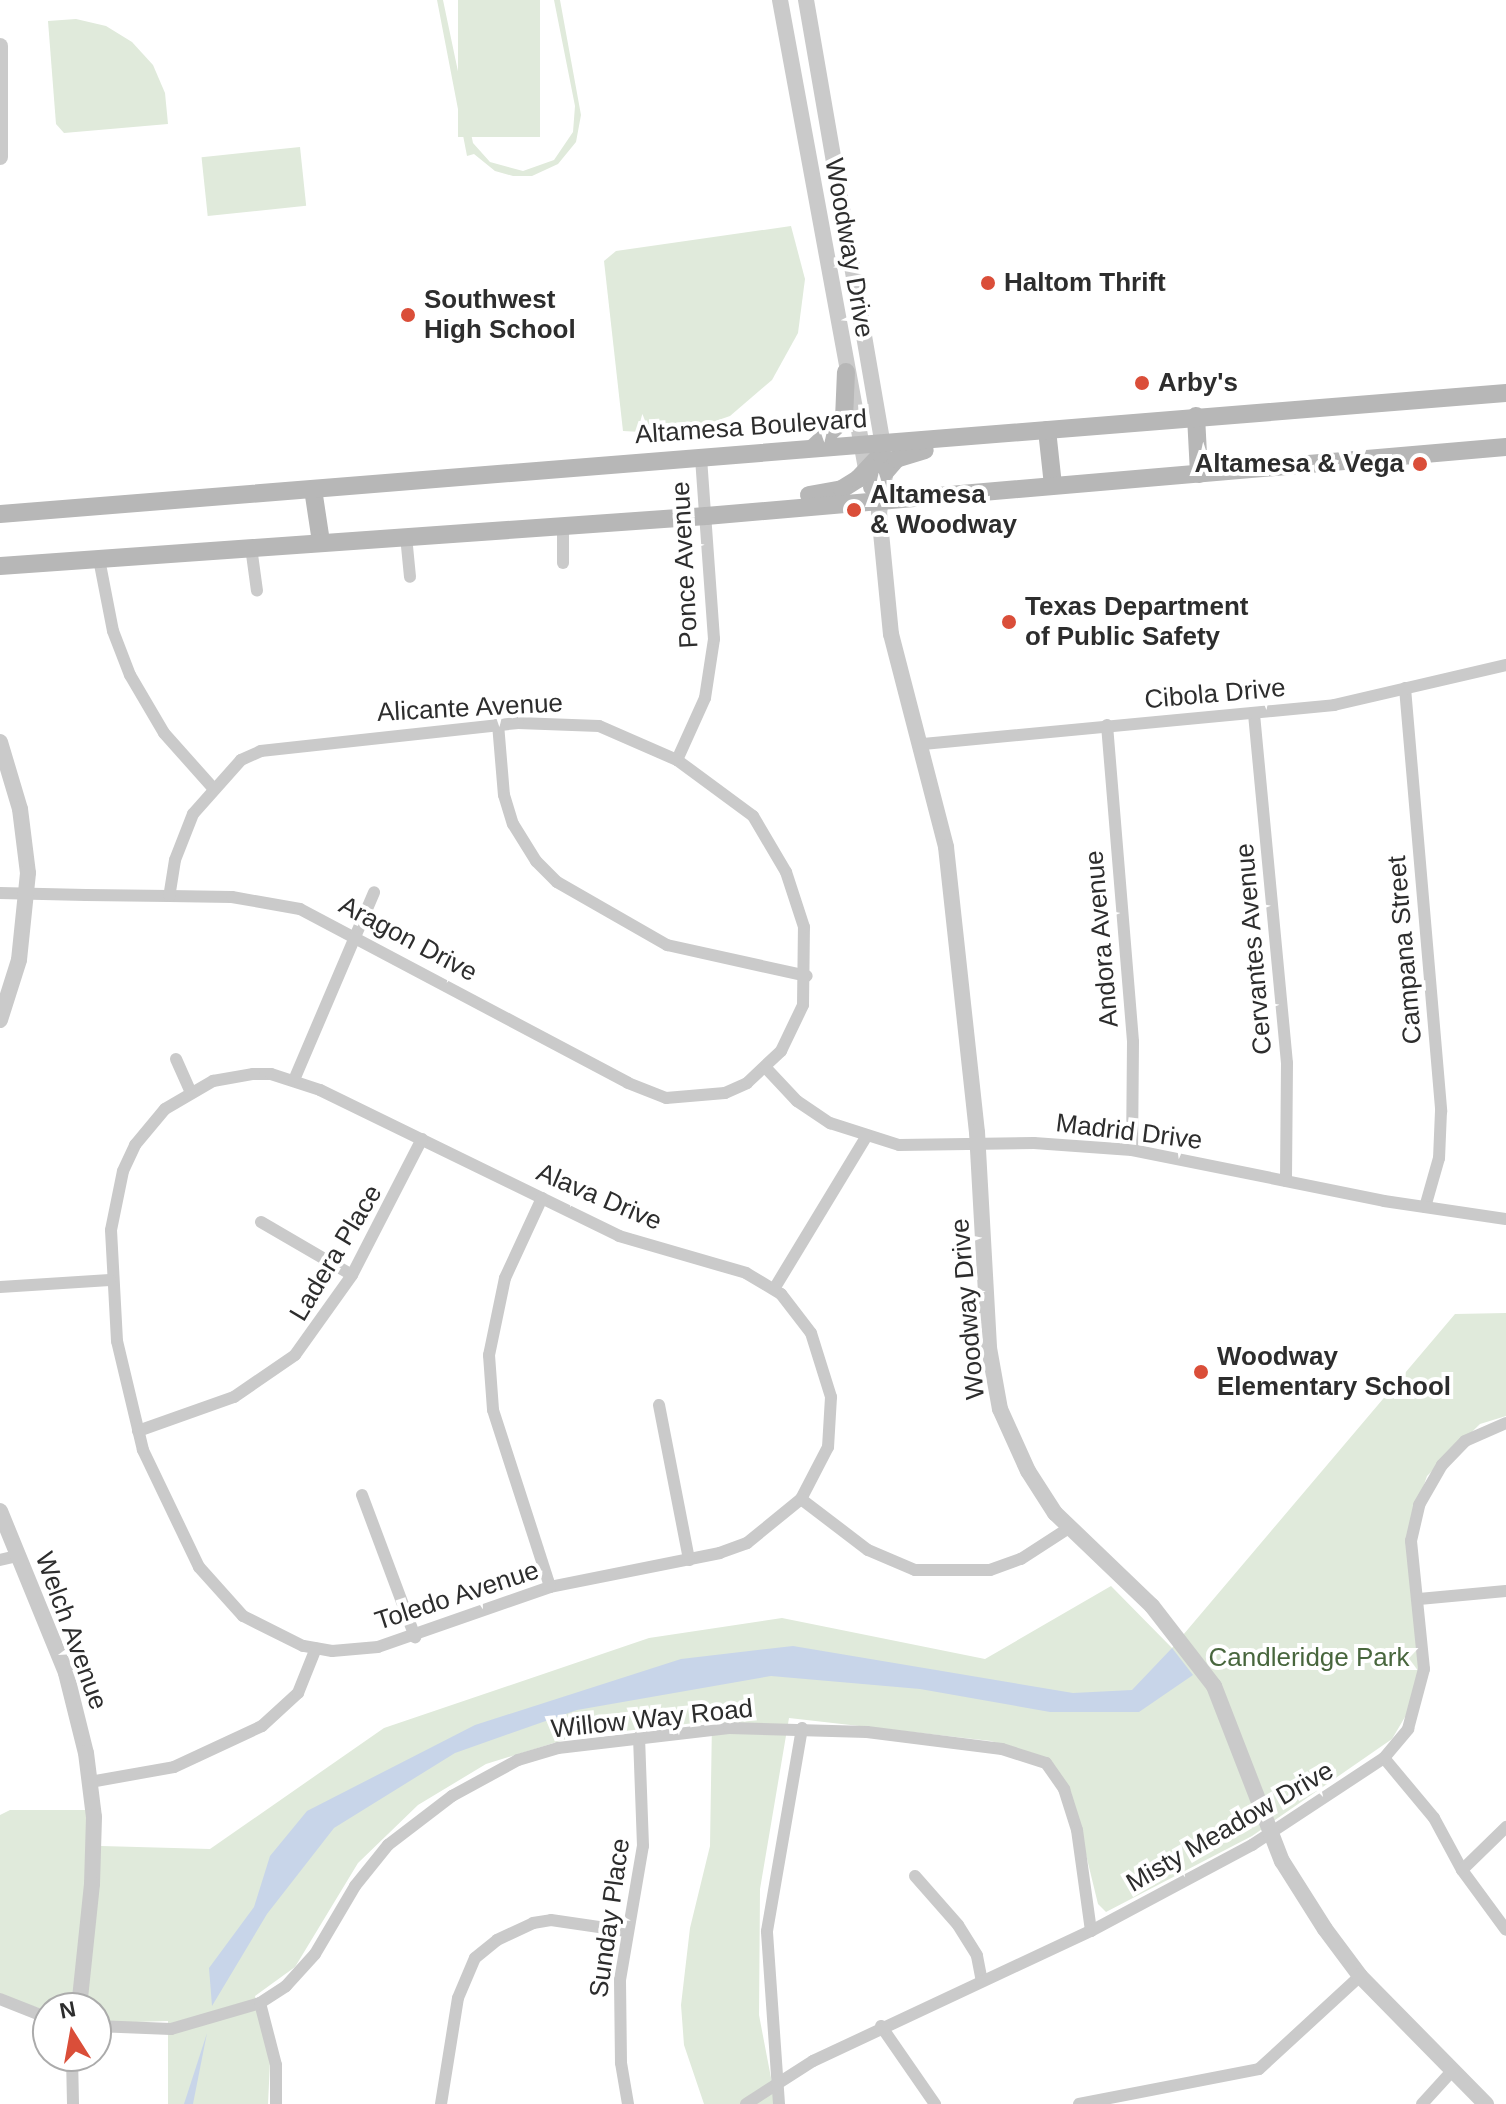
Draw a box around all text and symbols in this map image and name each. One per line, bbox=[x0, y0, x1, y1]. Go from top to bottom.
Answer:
street label: Woodway Drive bbox=[818, 156, 880, 340]
place label: Haltom Thrift bbox=[1004, 267, 1166, 299]
marker: Haltom Thrift bbox=[979, 274, 997, 292]
place label: Southwest High School bbox=[424, 284, 576, 346]
marker: Southwest High School bbox=[399, 306, 417, 324]
place label: Arby's bbox=[1158, 367, 1238, 399]
marker: Arby's bbox=[1133, 374, 1151, 392]
street label: Altamesa Boulevard bbox=[634, 403, 868, 451]
place label: Altamesa & Vega bbox=[1194, 448, 1404, 480]
marker: Altamesa & Vega bbox=[1411, 455, 1429, 473]
place label: Altamesa & Woodway bbox=[870, 479, 1017, 540]
street label: Ponce Avenue bbox=[665, 480, 705, 650]
marker: Altamesa & Woodway bbox=[845, 501, 863, 519]
place label: Texas Department of Public Safety bbox=[1025, 591, 1248, 652]
marker: Texas Department of Public Safety bbox=[1000, 613, 1018, 631]
street label: Cibola Drive bbox=[1143, 672, 1287, 716]
street label: Alicante Avenue bbox=[376, 688, 564, 728]
street label: Cervantes Avenue bbox=[1229, 841, 1279, 1057]
street label: Andora Avenue bbox=[1079, 849, 1125, 1029]
street label: Campana Street bbox=[1381, 854, 1429, 1046]
street label: Aragon Drive bbox=[334, 890, 482, 988]
street label: Madrid Drive bbox=[1054, 1108, 1204, 1156]
street label: Alava Drive bbox=[532, 1157, 666, 1237]
street label: Ladera Place bbox=[283, 1179, 389, 1327]
street label: Woodway Drive bbox=[945, 1217, 991, 1401]
place label: Woodway Elementary School bbox=[1217, 1341, 1451, 1402]
marker: Woodway Elementary School bbox=[1192, 1363, 1210, 1381]
street label: Welch Avenue bbox=[28, 1547, 114, 1715]
street label: Toledo Avenue bbox=[371, 1555, 543, 1637]
park label: Candleridge Park bbox=[1209, 1642, 1409, 1674]
street label: Willow Way Road bbox=[550, 1693, 754, 1745]
street label: Misty Meadow Drive bbox=[1121, 1755, 1339, 1899]
street label: Sunday Place bbox=[583, 1836, 637, 2000]
north arrow bbox=[32, 1992, 112, 2072]
text: N bbox=[58, 1996, 78, 2024]

